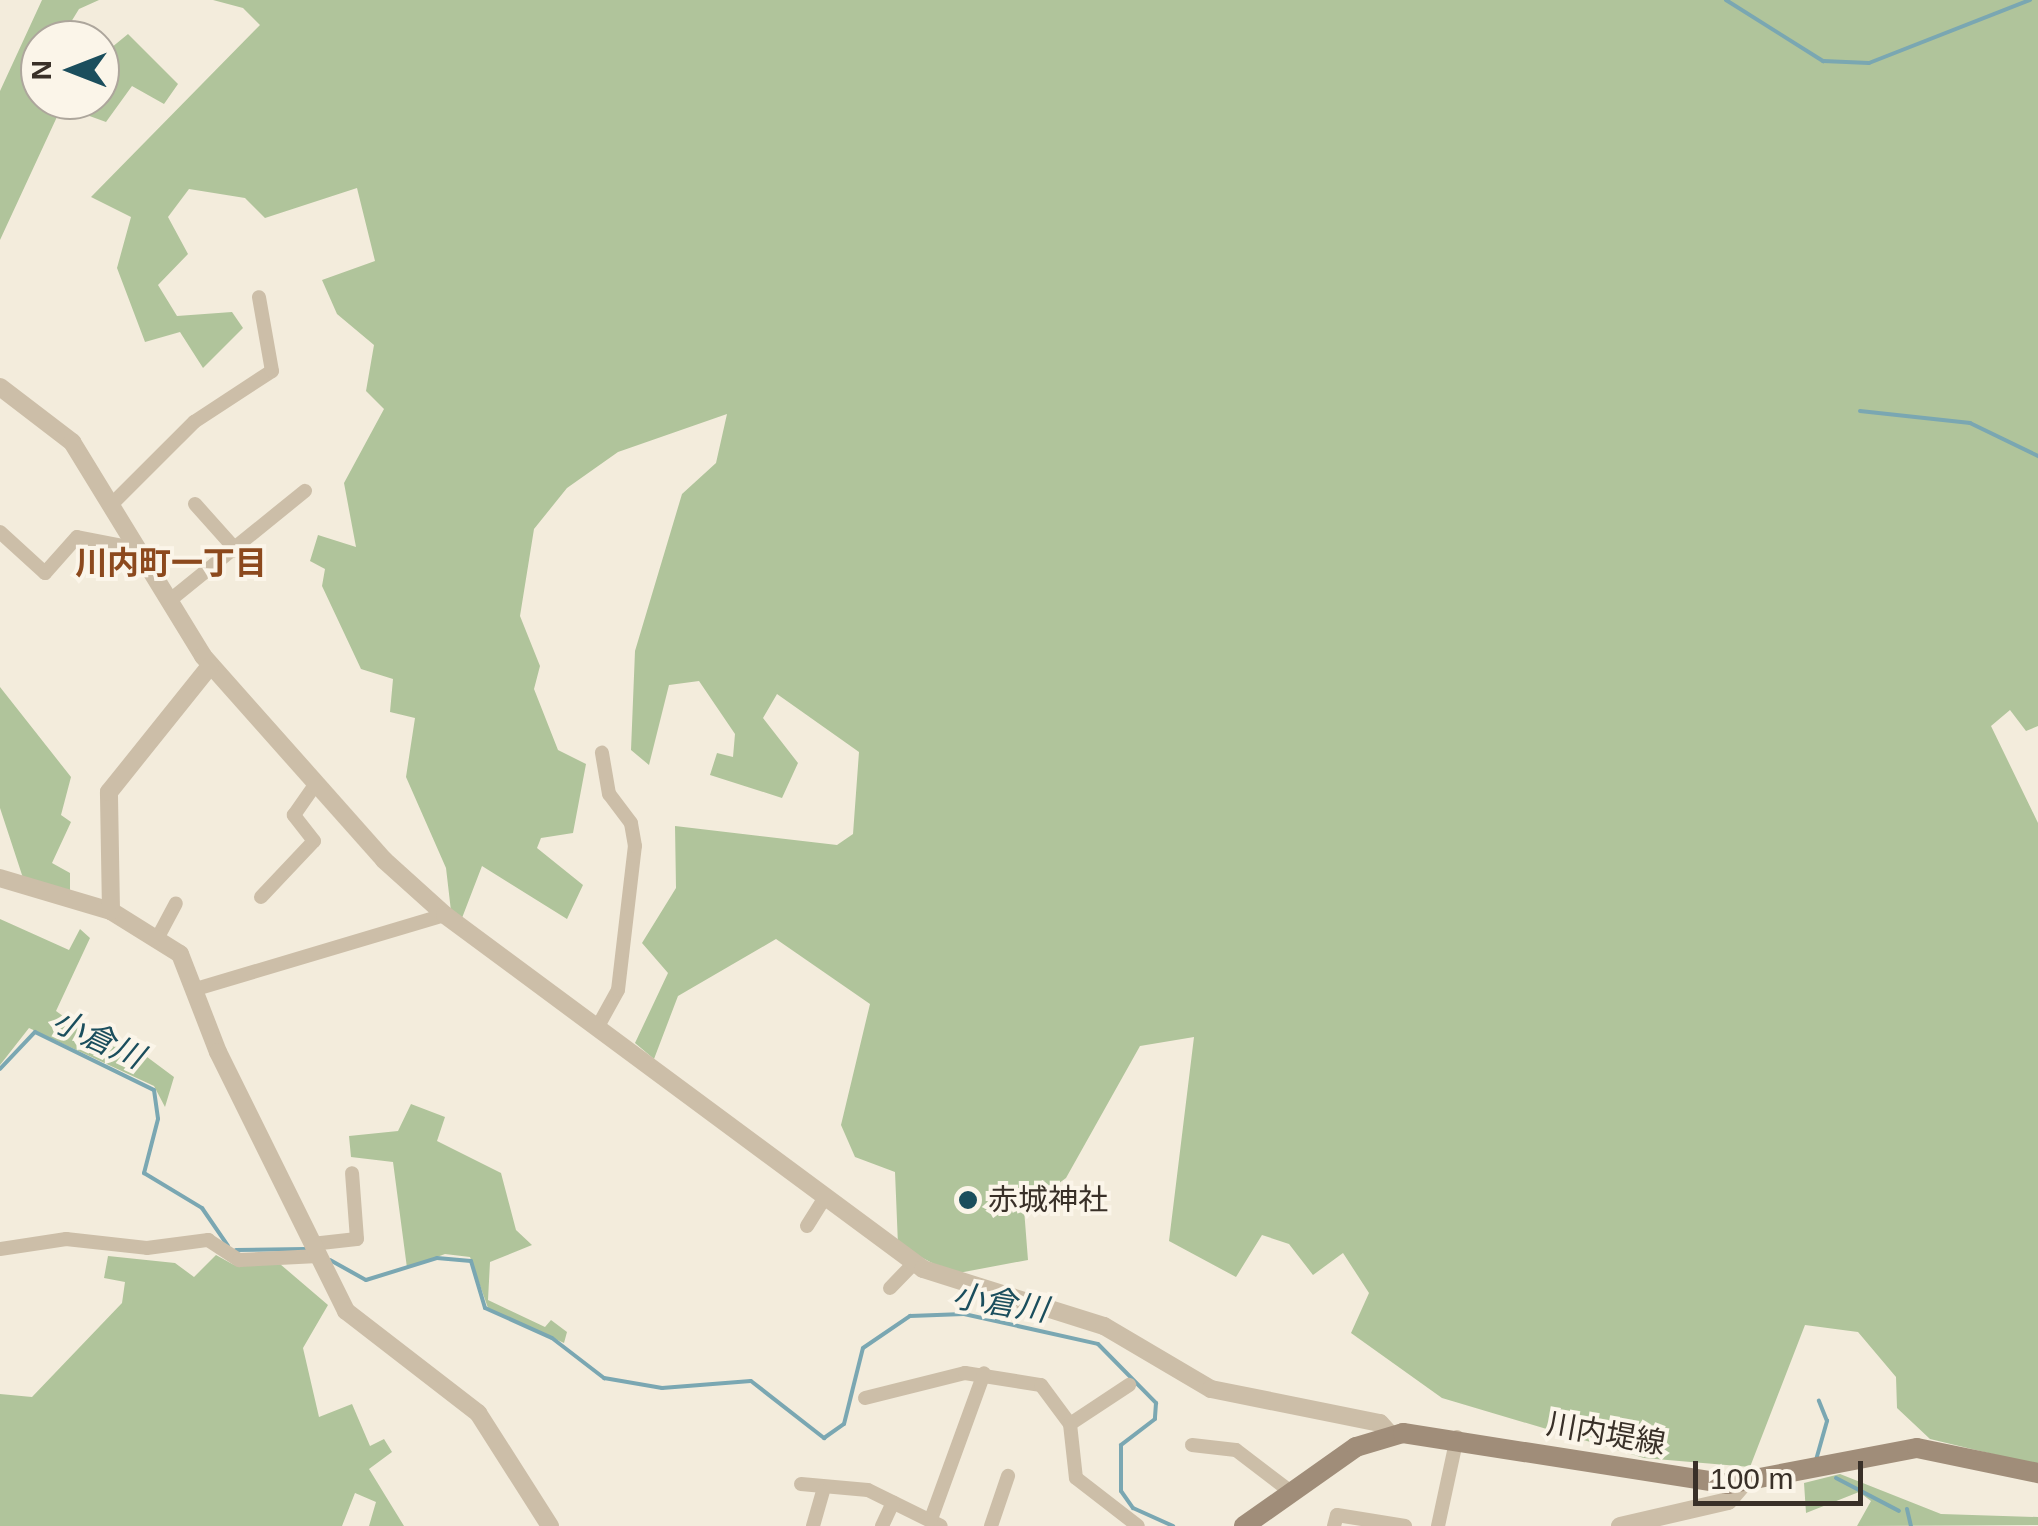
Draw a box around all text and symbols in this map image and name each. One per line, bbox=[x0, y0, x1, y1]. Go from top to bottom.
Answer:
north arrow bbox=[20, 20, 120, 120]
text: N bbox=[26, 60, 57, 80]
district label: 川内町一丁目 bbox=[75, 544, 267, 582]
water label: 小倉川 bbox=[46, 1001, 150, 1077]
place label: 赤城神社 bbox=[988, 1182, 1108, 1218]
marker: 赤城神社 bbox=[957, 1189, 979, 1211]
water label: 小倉川 bbox=[950, 1277, 1050, 1329]
street label: 川内堤線 bbox=[1544, 1406, 1668, 1462]
scale bar bbox=[1698, 1441, 1868, 1503]
text: 100 m bbox=[1710, 1462, 1793, 1495]

